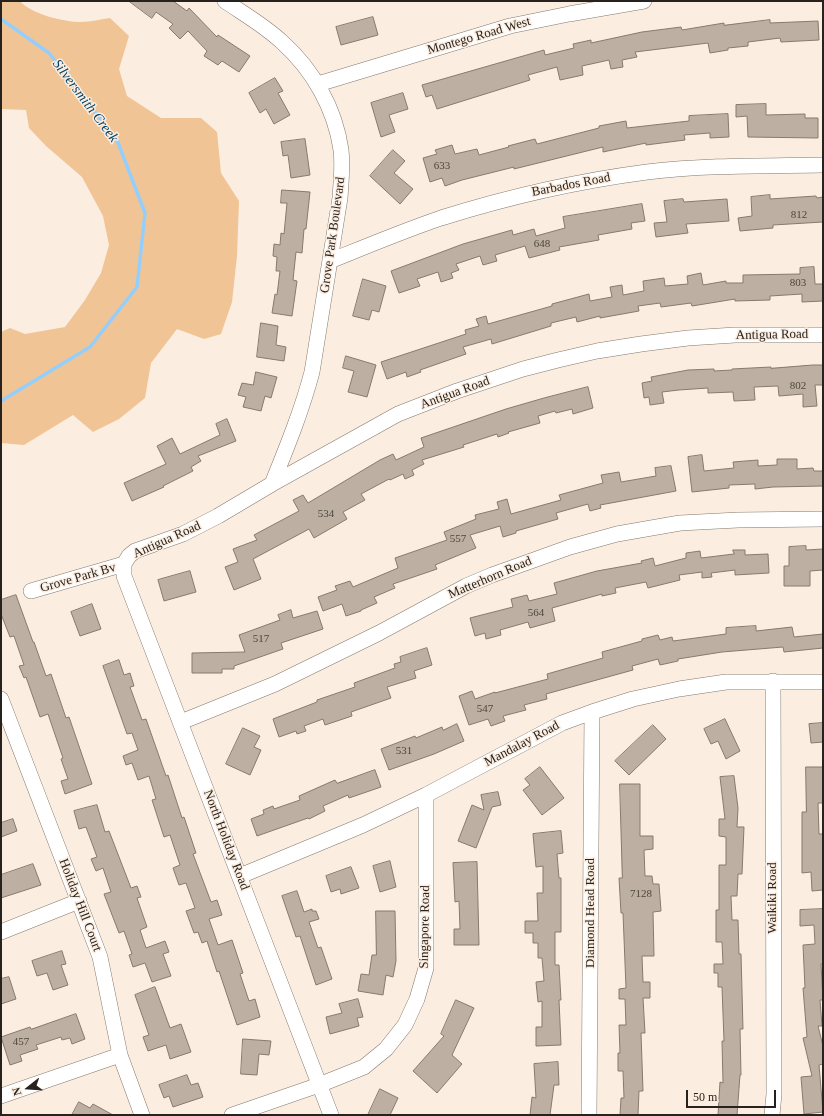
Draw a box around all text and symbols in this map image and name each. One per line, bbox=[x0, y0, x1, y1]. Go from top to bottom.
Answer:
street label: Montego Road West bbox=[426, 14, 532, 58]
water label: Silversmith Creek bbox=[48, 56, 122, 146]
house number: 633 bbox=[434, 159, 450, 173]
street label: Barbados Road bbox=[530, 170, 612, 200]
street label: Grove Park Boulevard bbox=[317, 176, 349, 294]
house number: 812 bbox=[791, 208, 807, 222]
house number: 648 bbox=[534, 237, 550, 251]
house number: 803 bbox=[790, 276, 806, 290]
street label: Antigua Road bbox=[736, 327, 808, 343]
street label: Antigua Road bbox=[418, 373, 492, 413]
house number: 802 bbox=[790, 379, 806, 393]
house number: 534 bbox=[318, 507, 334, 521]
street label: Antigua Road bbox=[131, 518, 203, 562]
house number: 557 bbox=[450, 532, 466, 546]
street label: Matterhorn Road bbox=[446, 553, 534, 603]
street label: Grove Park Bv bbox=[38, 560, 118, 596]
house number: 564 bbox=[528, 606, 544, 620]
house number: 517 bbox=[253, 632, 269, 646]
house number: 547 bbox=[477, 702, 493, 716]
street label: Mandalay Road bbox=[482, 718, 562, 770]
house number: 531 bbox=[396, 744, 412, 758]
street label: North Holiday Road bbox=[200, 788, 252, 892]
street label: Holiday Hill Court bbox=[55, 856, 105, 954]
street label: Diamond Head Road bbox=[583, 858, 599, 968]
street label: Waikiki Road bbox=[765, 862, 781, 934]
street label: Singapore Road bbox=[416, 885, 434, 969]
house number: 7128 bbox=[630, 887, 652, 901]
house number: 457 bbox=[13, 1035, 29, 1049]
north arrow bbox=[8, 1068, 48, 1108]
scale bar bbox=[688, 1082, 778, 1108]
text: N bbox=[10, 1086, 23, 1097]
text: 50 m bbox=[693, 1090, 717, 1104]

